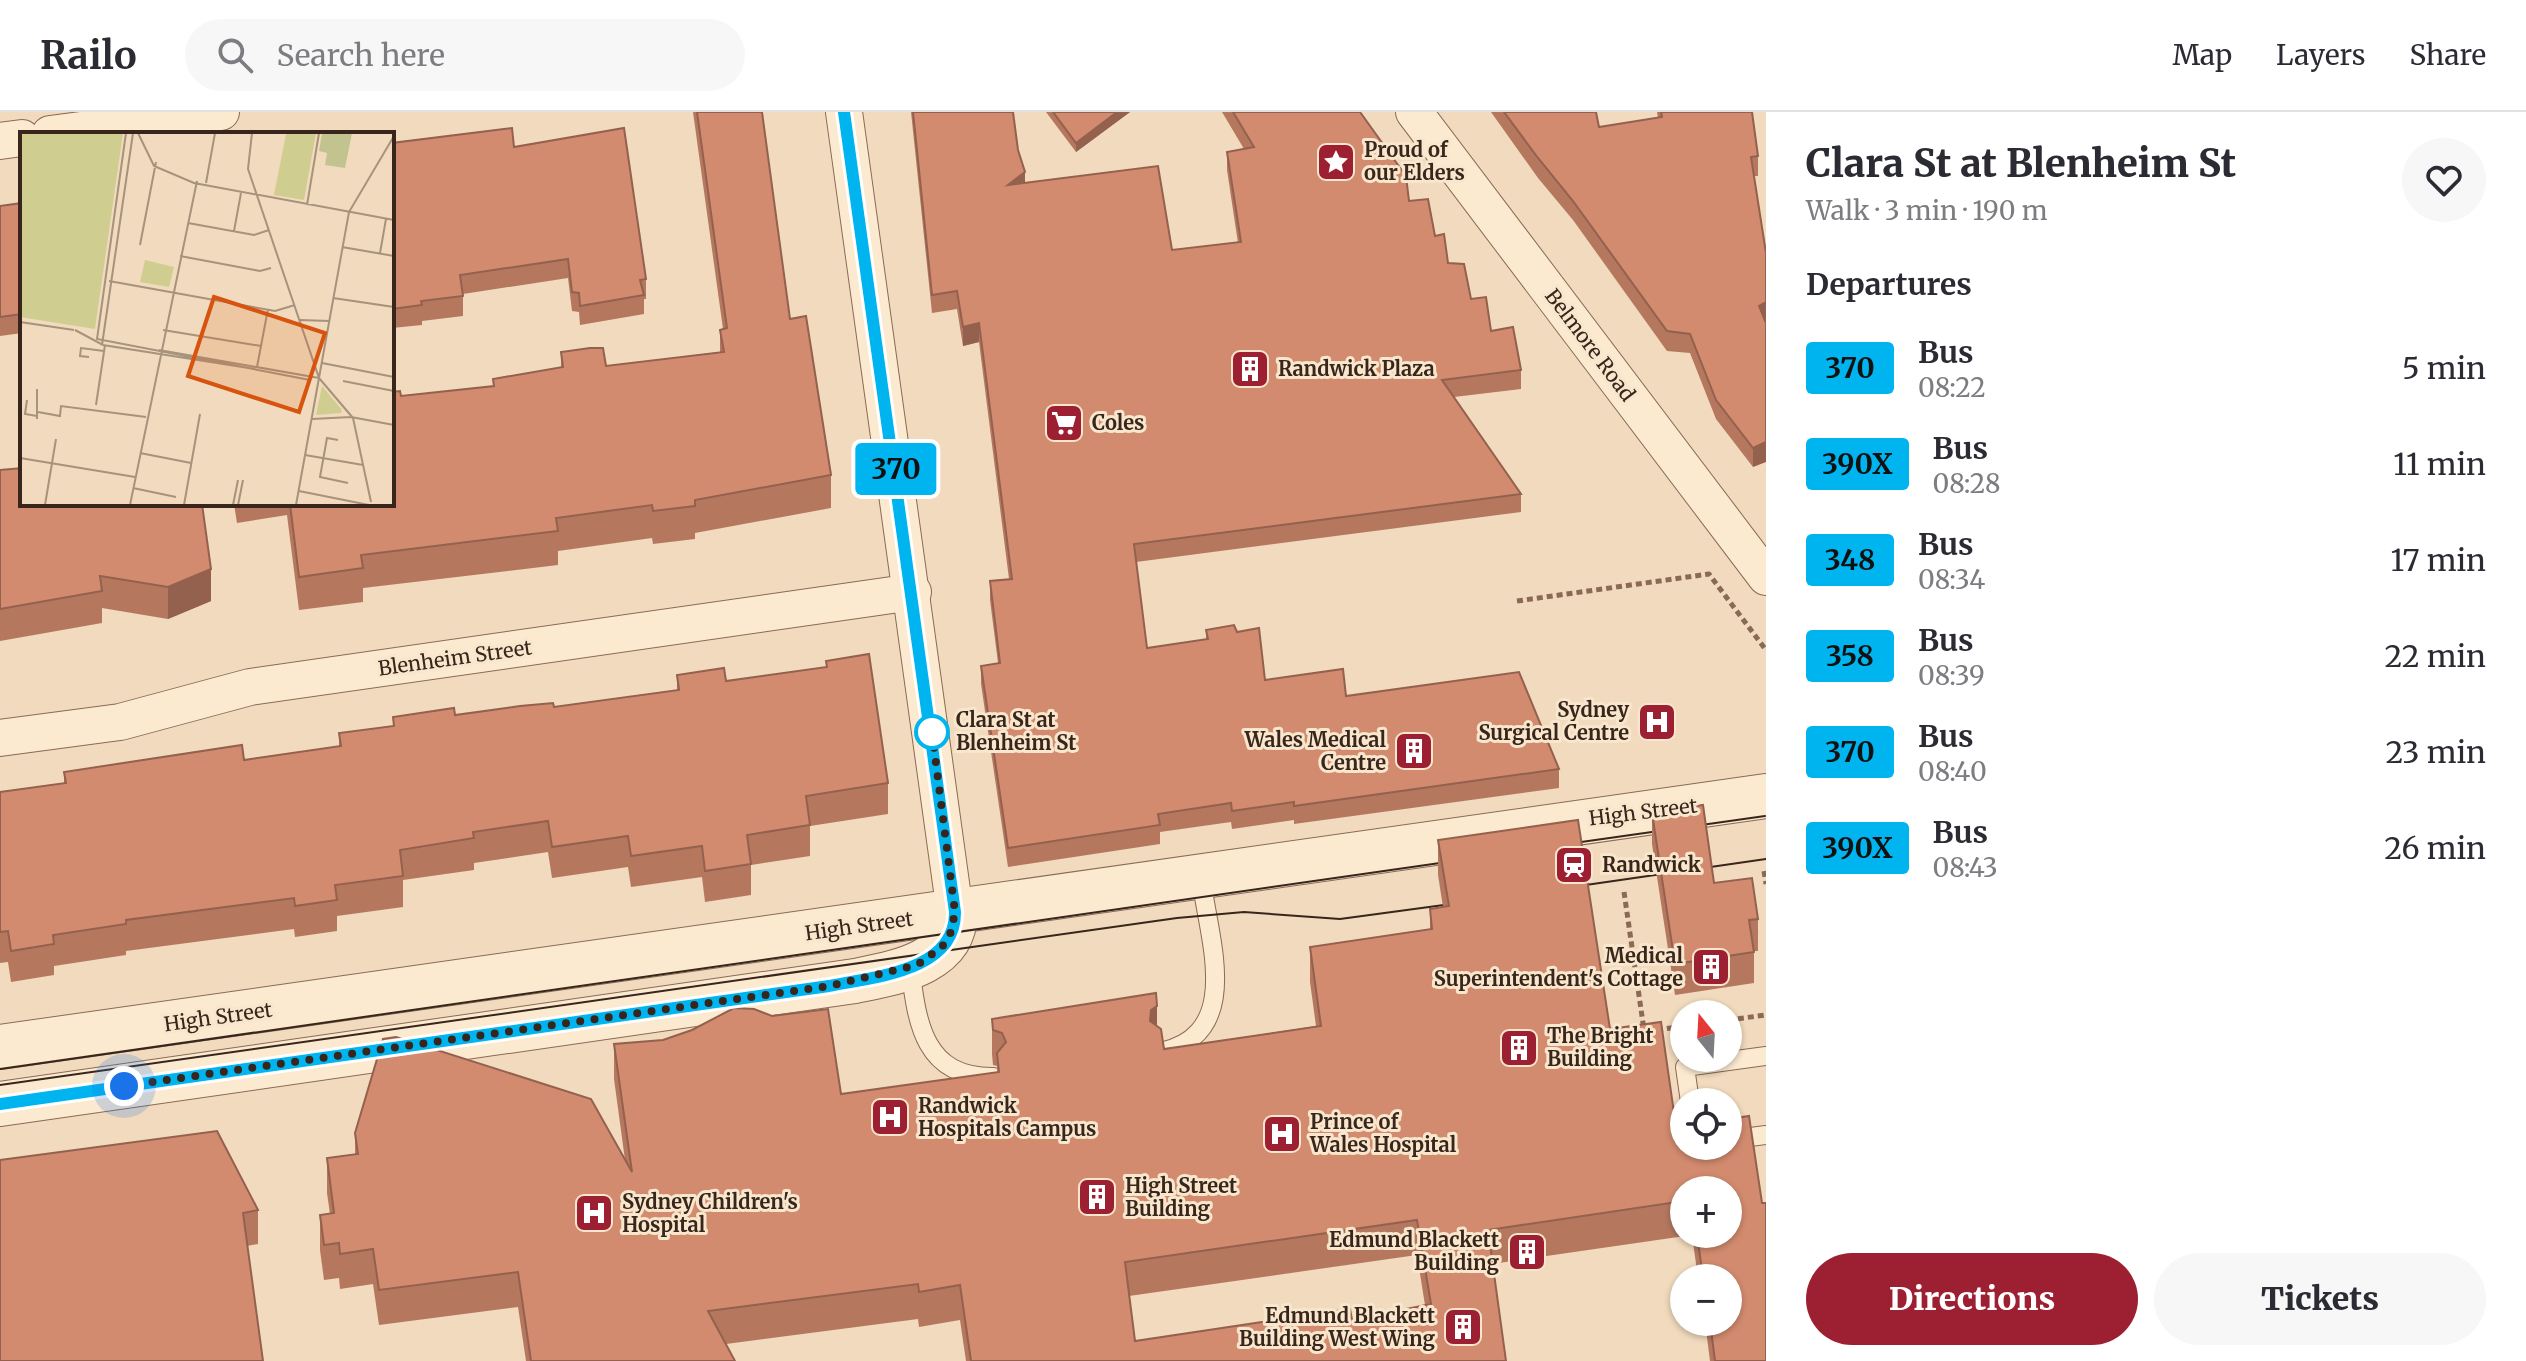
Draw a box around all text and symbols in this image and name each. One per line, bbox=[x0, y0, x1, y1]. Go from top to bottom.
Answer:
search box bbox=[185, 19, 745, 91]
text: Railo bbox=[40, 32, 137, 79]
icon: search bbox=[213, 33, 257, 77]
text: Search here bbox=[277, 36, 445, 74]
text: Map bbox=[2172, 37, 2232, 73]
text: Layers bbox=[2276, 37, 2365, 73]
text: Share bbox=[2409, 37, 2486, 73]
inset map bbox=[20, 132, 394, 506]
place label: Proud of our Elders bbox=[1364, 137, 1465, 185]
button: heart bbox=[2402, 138, 2486, 222]
text: Clara St at Blenheim St bbox=[1806, 140, 2236, 187]
place icon: Proud of our Elders bbox=[1315, 141, 1357, 183]
text: Walk · 3 min · 190 m bbox=[1806, 194, 2048, 227]
text: Departures bbox=[1806, 265, 1972, 303]
street label: Belmore Road bbox=[1540, 284, 1641, 406]
text: Bus bbox=[1918, 333, 1974, 371]
building icon: Randwick Plaza bbox=[1229, 348, 1271, 390]
text: 5 min bbox=[2402, 349, 2486, 387]
text: 370 bbox=[1825, 350, 1875, 386]
place label: Randwick Plaza bbox=[1278, 356, 1435, 381]
text: 08:22 bbox=[1918, 371, 1986, 404]
supermarket icon: Coles bbox=[1043, 402, 1085, 444]
place label: Coles bbox=[1092, 410, 1144, 435]
text: Bus bbox=[1933, 429, 1988, 467]
line badge: 370 bbox=[850, 443, 942, 495]
text: 11 min bbox=[2393, 445, 2486, 483]
text: 390X bbox=[1822, 446, 1893, 482]
text: 370 bbox=[871, 451, 921, 487]
text: 08:28 bbox=[1933, 467, 2000, 500]
text: Bus bbox=[1918, 525, 1974, 563]
text: 17 min bbox=[2391, 541, 2486, 579]
text: 348 bbox=[1825, 542, 1875, 578]
text: 08:34 bbox=[1918, 563, 1985, 596]
text: Bus bbox=[1918, 621, 1974, 659]
street label: Blenheim Street bbox=[376, 634, 534, 681]
text: 22 min bbox=[2384, 637, 2486, 675]
text: 358 bbox=[1826, 638, 1874, 674]
text: 08:39 bbox=[1918, 659, 1985, 692]
place label: Sydney Surgical Centre bbox=[1478, 697, 1629, 745]
hospital icon: Sydney Surgical Centre bbox=[1636, 701, 1678, 743]
place label: Clara St at Blenheim St bbox=[956, 707, 1076, 755]
marker: Clara St at Blenheim St bbox=[915, 715, 949, 749]
text: Bus bbox=[1918, 717, 1974, 755]
place label: Wales Medical Centre bbox=[1244, 727, 1386, 775]
building icon: Wales Medical Centre bbox=[1393, 730, 1435, 772]
text: 23 min bbox=[2386, 733, 2486, 771]
text: 370 bbox=[1825, 734, 1875, 770]
text: 08:40 bbox=[1918, 755, 1987, 788]
street label: High Street bbox=[1587, 792, 1699, 831]
text: Bus bbox=[1933, 813, 1988, 851]
text: 26 min bbox=[2384, 829, 2486, 867]
text: 390X bbox=[1822, 830, 1893, 866]
station icon: Randwick bbox=[1553, 844, 1595, 886]
text: 08:43 bbox=[1933, 851, 1998, 884]
place label: Randwick bbox=[1602, 852, 1701, 877]
street label: High Street bbox=[803, 905, 915, 945]
place label: Medical Superintendent's Cottage bbox=[1434, 943, 1683, 991]
building icon: Medical Superintendent's Cottage bbox=[1690, 946, 1732, 988]
street label: High Street bbox=[162, 996, 274, 1036]
north arrow bbox=[1670, 1000, 1742, 1072]
map controls bbox=[1670, 1000, 1742, 1336]
place label: The Bright Building bbox=[1547, 1023, 1654, 1071]
building icon: The Bright Building bbox=[1498, 1027, 1540, 1069]
your location bbox=[104, 1066, 144, 1106]
button: locate bbox=[1670, 1088, 1742, 1160]
place label: Randwick Hospitals Campus bbox=[918, 1093, 1096, 1141]
hospital icon: Randwick Hospitals Campus bbox=[869, 1096, 911, 1138]
place label: Prince of Wales Hospital bbox=[1309, 1109, 1457, 1157]
hospital icon: Prince of Wales Hospital bbox=[1261, 1113, 1303, 1155]
place label: High Street Building bbox=[1125, 1173, 1237, 1221]
building icon: High Street Building bbox=[1076, 1176, 1118, 1218]
button: + bbox=[1670, 1176, 1742, 1248]
place label: Sydney Children's Hospital bbox=[622, 1189, 798, 1237]
hospital icon: Sydney Children's Hospital bbox=[573, 1192, 615, 1234]
place label: Edmund Blackett Building bbox=[1329, 1227, 1499, 1275]
building icon: Edmund Blackett Building bbox=[1506, 1231, 1548, 1273]
button: Directions bbox=[1806, 1253, 2138, 1345]
button: Tickets bbox=[2154, 1253, 2486, 1345]
button: − bbox=[1670, 1264, 1742, 1336]
place label: Edmund Blackett Building West Wing bbox=[1239, 1303, 1435, 1351]
building icon: Edmund Blackett Building West Wing bbox=[1442, 1306, 1484, 1348]

